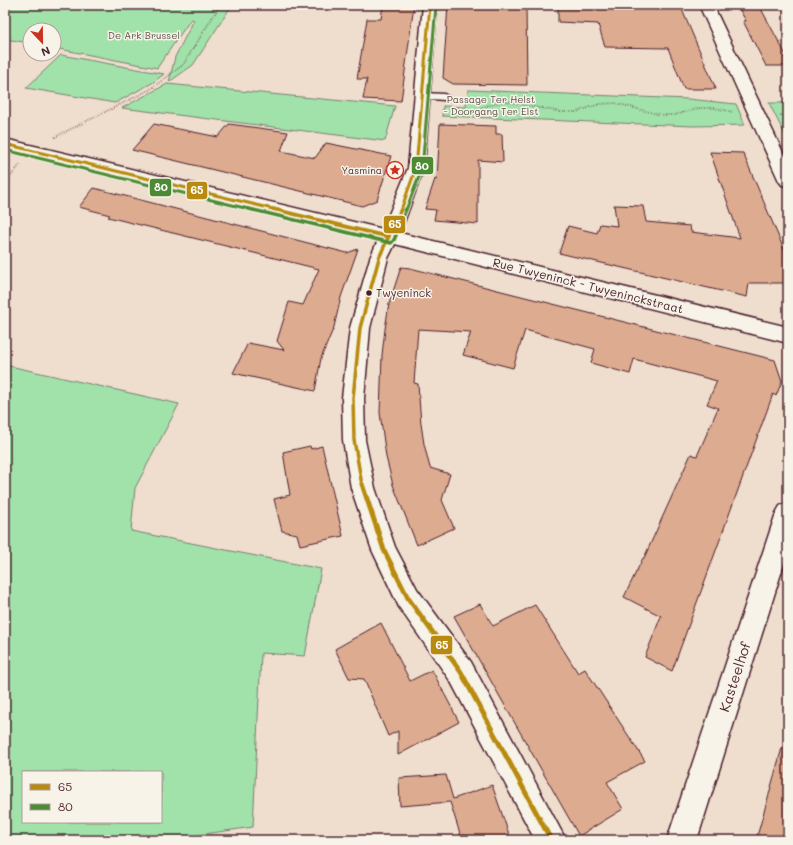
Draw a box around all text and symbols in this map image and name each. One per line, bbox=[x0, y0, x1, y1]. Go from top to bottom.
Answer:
north arrow bbox=[22, 22, 62, 62]
park label: De Ark Brussel bbox=[108, 28, 180, 42]
text: N bbox=[39, 43, 53, 60]
park label: Passage Ter Helst - Doorgang Ter Elst bbox=[443, 92, 539, 118]
line badge: 80 bbox=[411, 156, 434, 175]
text: 80 bbox=[415, 158, 429, 173]
place icon: Yasmina bbox=[385, 160, 405, 180]
place label: Yasmina bbox=[342, 163, 382, 177]
line badge: 80 bbox=[149, 178, 172, 197]
text: 80 bbox=[154, 179, 168, 194]
line badge: 65 bbox=[186, 181, 208, 200]
text: 65 bbox=[190, 182, 204, 197]
line badge: 65 bbox=[383, 215, 406, 234]
text: 65 bbox=[388, 216, 402, 231]
street label: Rue Twyeninck - Twyeninckstraat bbox=[491, 254, 685, 316]
place label: Twyeninck bbox=[376, 285, 431, 300]
marker: Twyeninck bbox=[364, 288, 374, 298]
line badge: 65 bbox=[430, 635, 453, 655]
text: 65 bbox=[435, 637, 449, 652]
street label: Kasteelhof bbox=[714, 639, 755, 714]
legend bbox=[22, 771, 162, 823]
text: 65 bbox=[58, 778, 72, 794]
text: 80 bbox=[58, 798, 73, 814]

